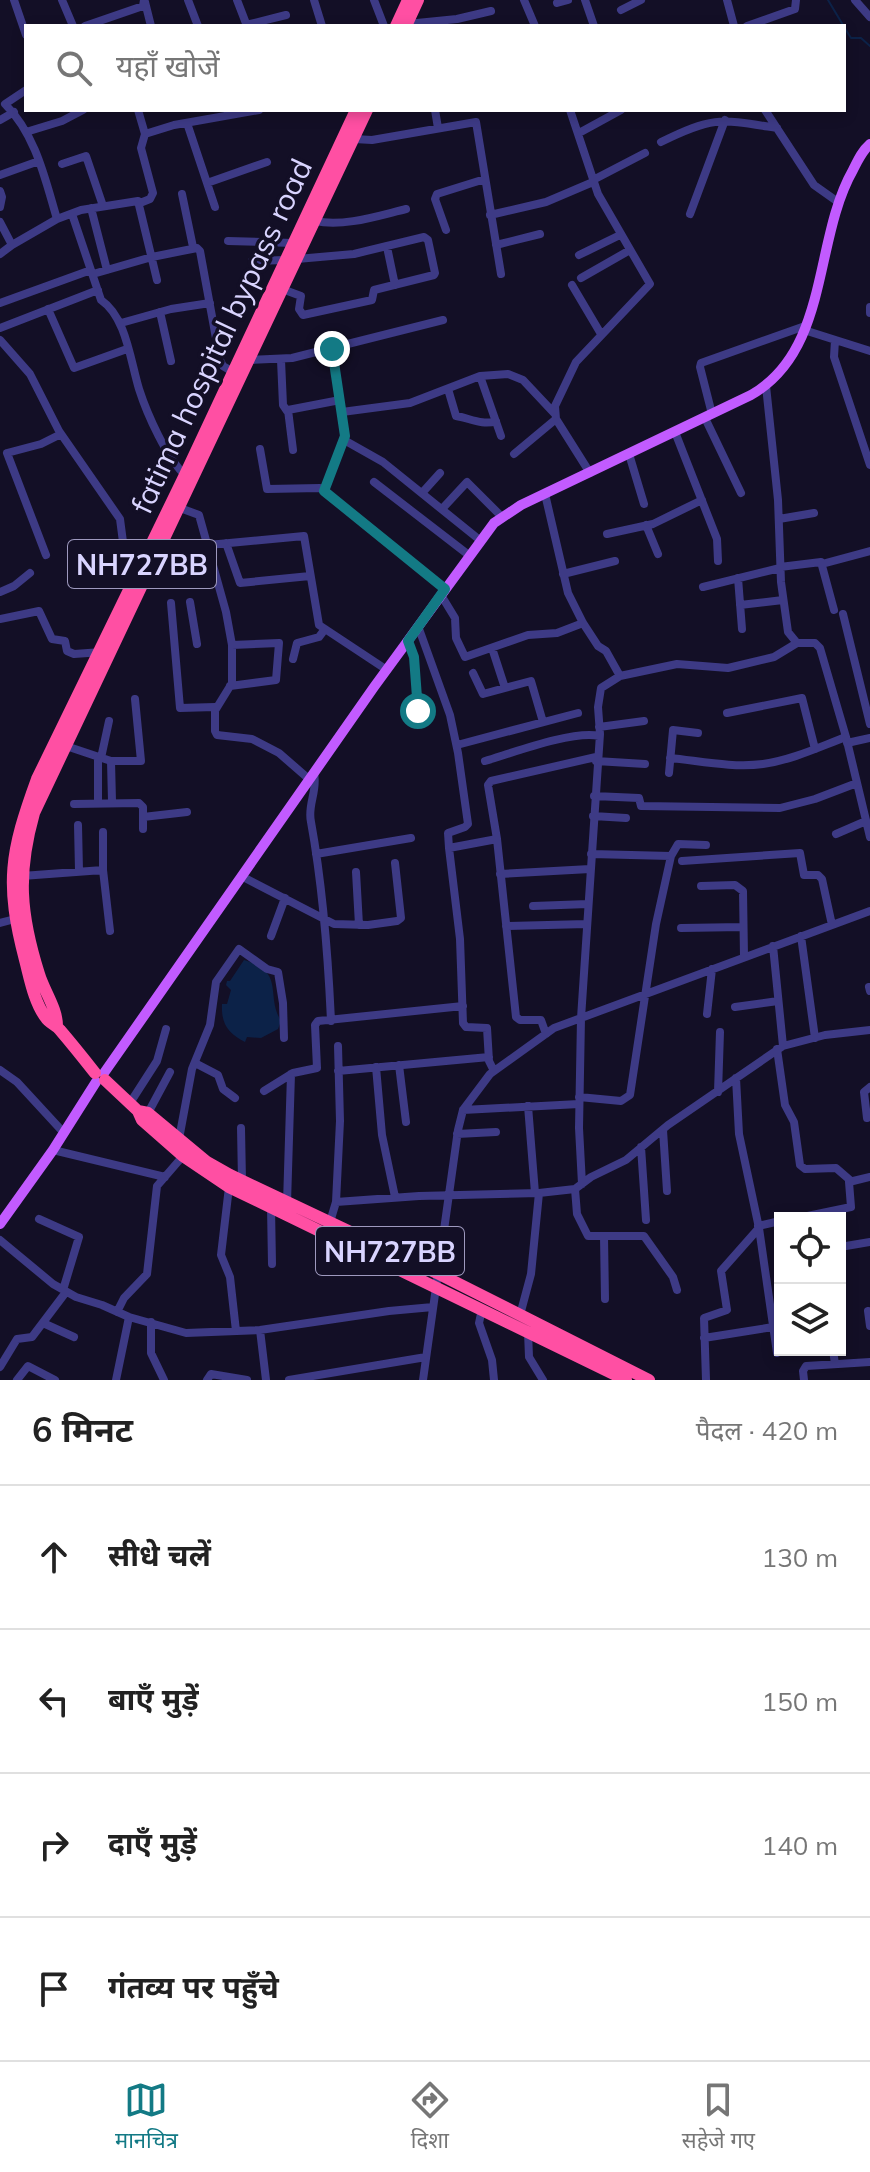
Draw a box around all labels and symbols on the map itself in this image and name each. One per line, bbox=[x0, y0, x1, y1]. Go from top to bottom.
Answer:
street label: fatima hospital bypass road bbox=[122, 153, 320, 519]
route end bbox=[314, 331, 350, 367]
road number: NH727BB bbox=[68, 540, 216, 588]
route start bbox=[400, 693, 436, 729]
road number: NH727BB bbox=[316, 1227, 464, 1275]

